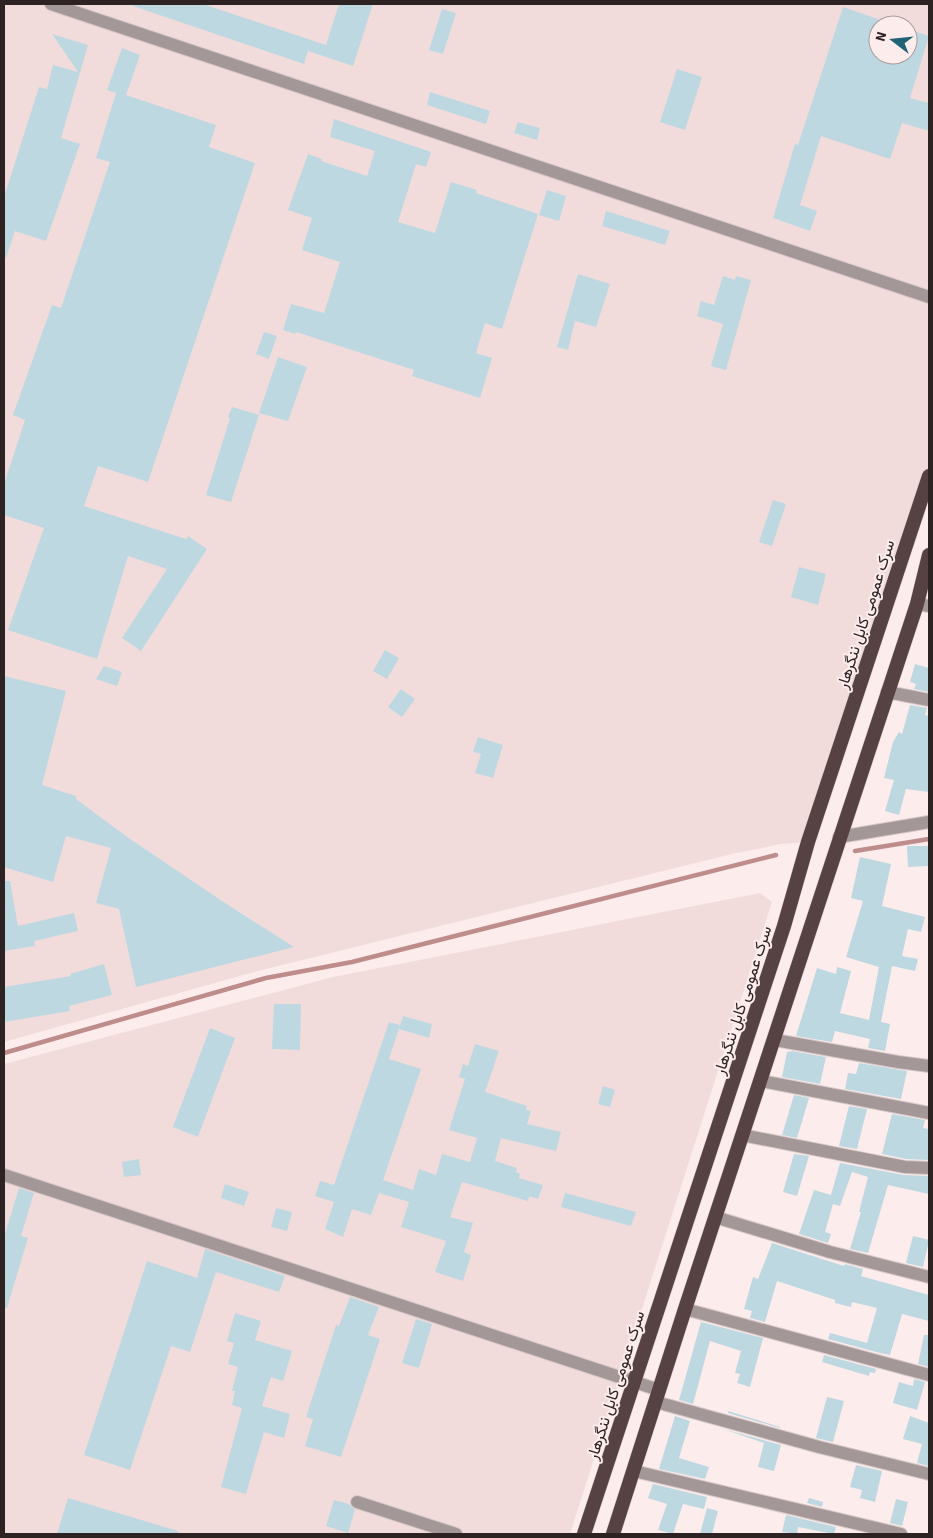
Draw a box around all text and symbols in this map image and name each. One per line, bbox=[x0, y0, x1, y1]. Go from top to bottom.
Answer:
north arrow bbox=[868, 15, 918, 65]
text: N bbox=[871, 29, 892, 44]
street label: سرک عمومی کابل ننگرهار bbox=[831, 537, 900, 693]
street label: سرک عمومی کابل ننگرهار bbox=[708, 923, 777, 1079]
street label: سرک عمومی کابل ننگرهار bbox=[581, 1308, 650, 1464]

